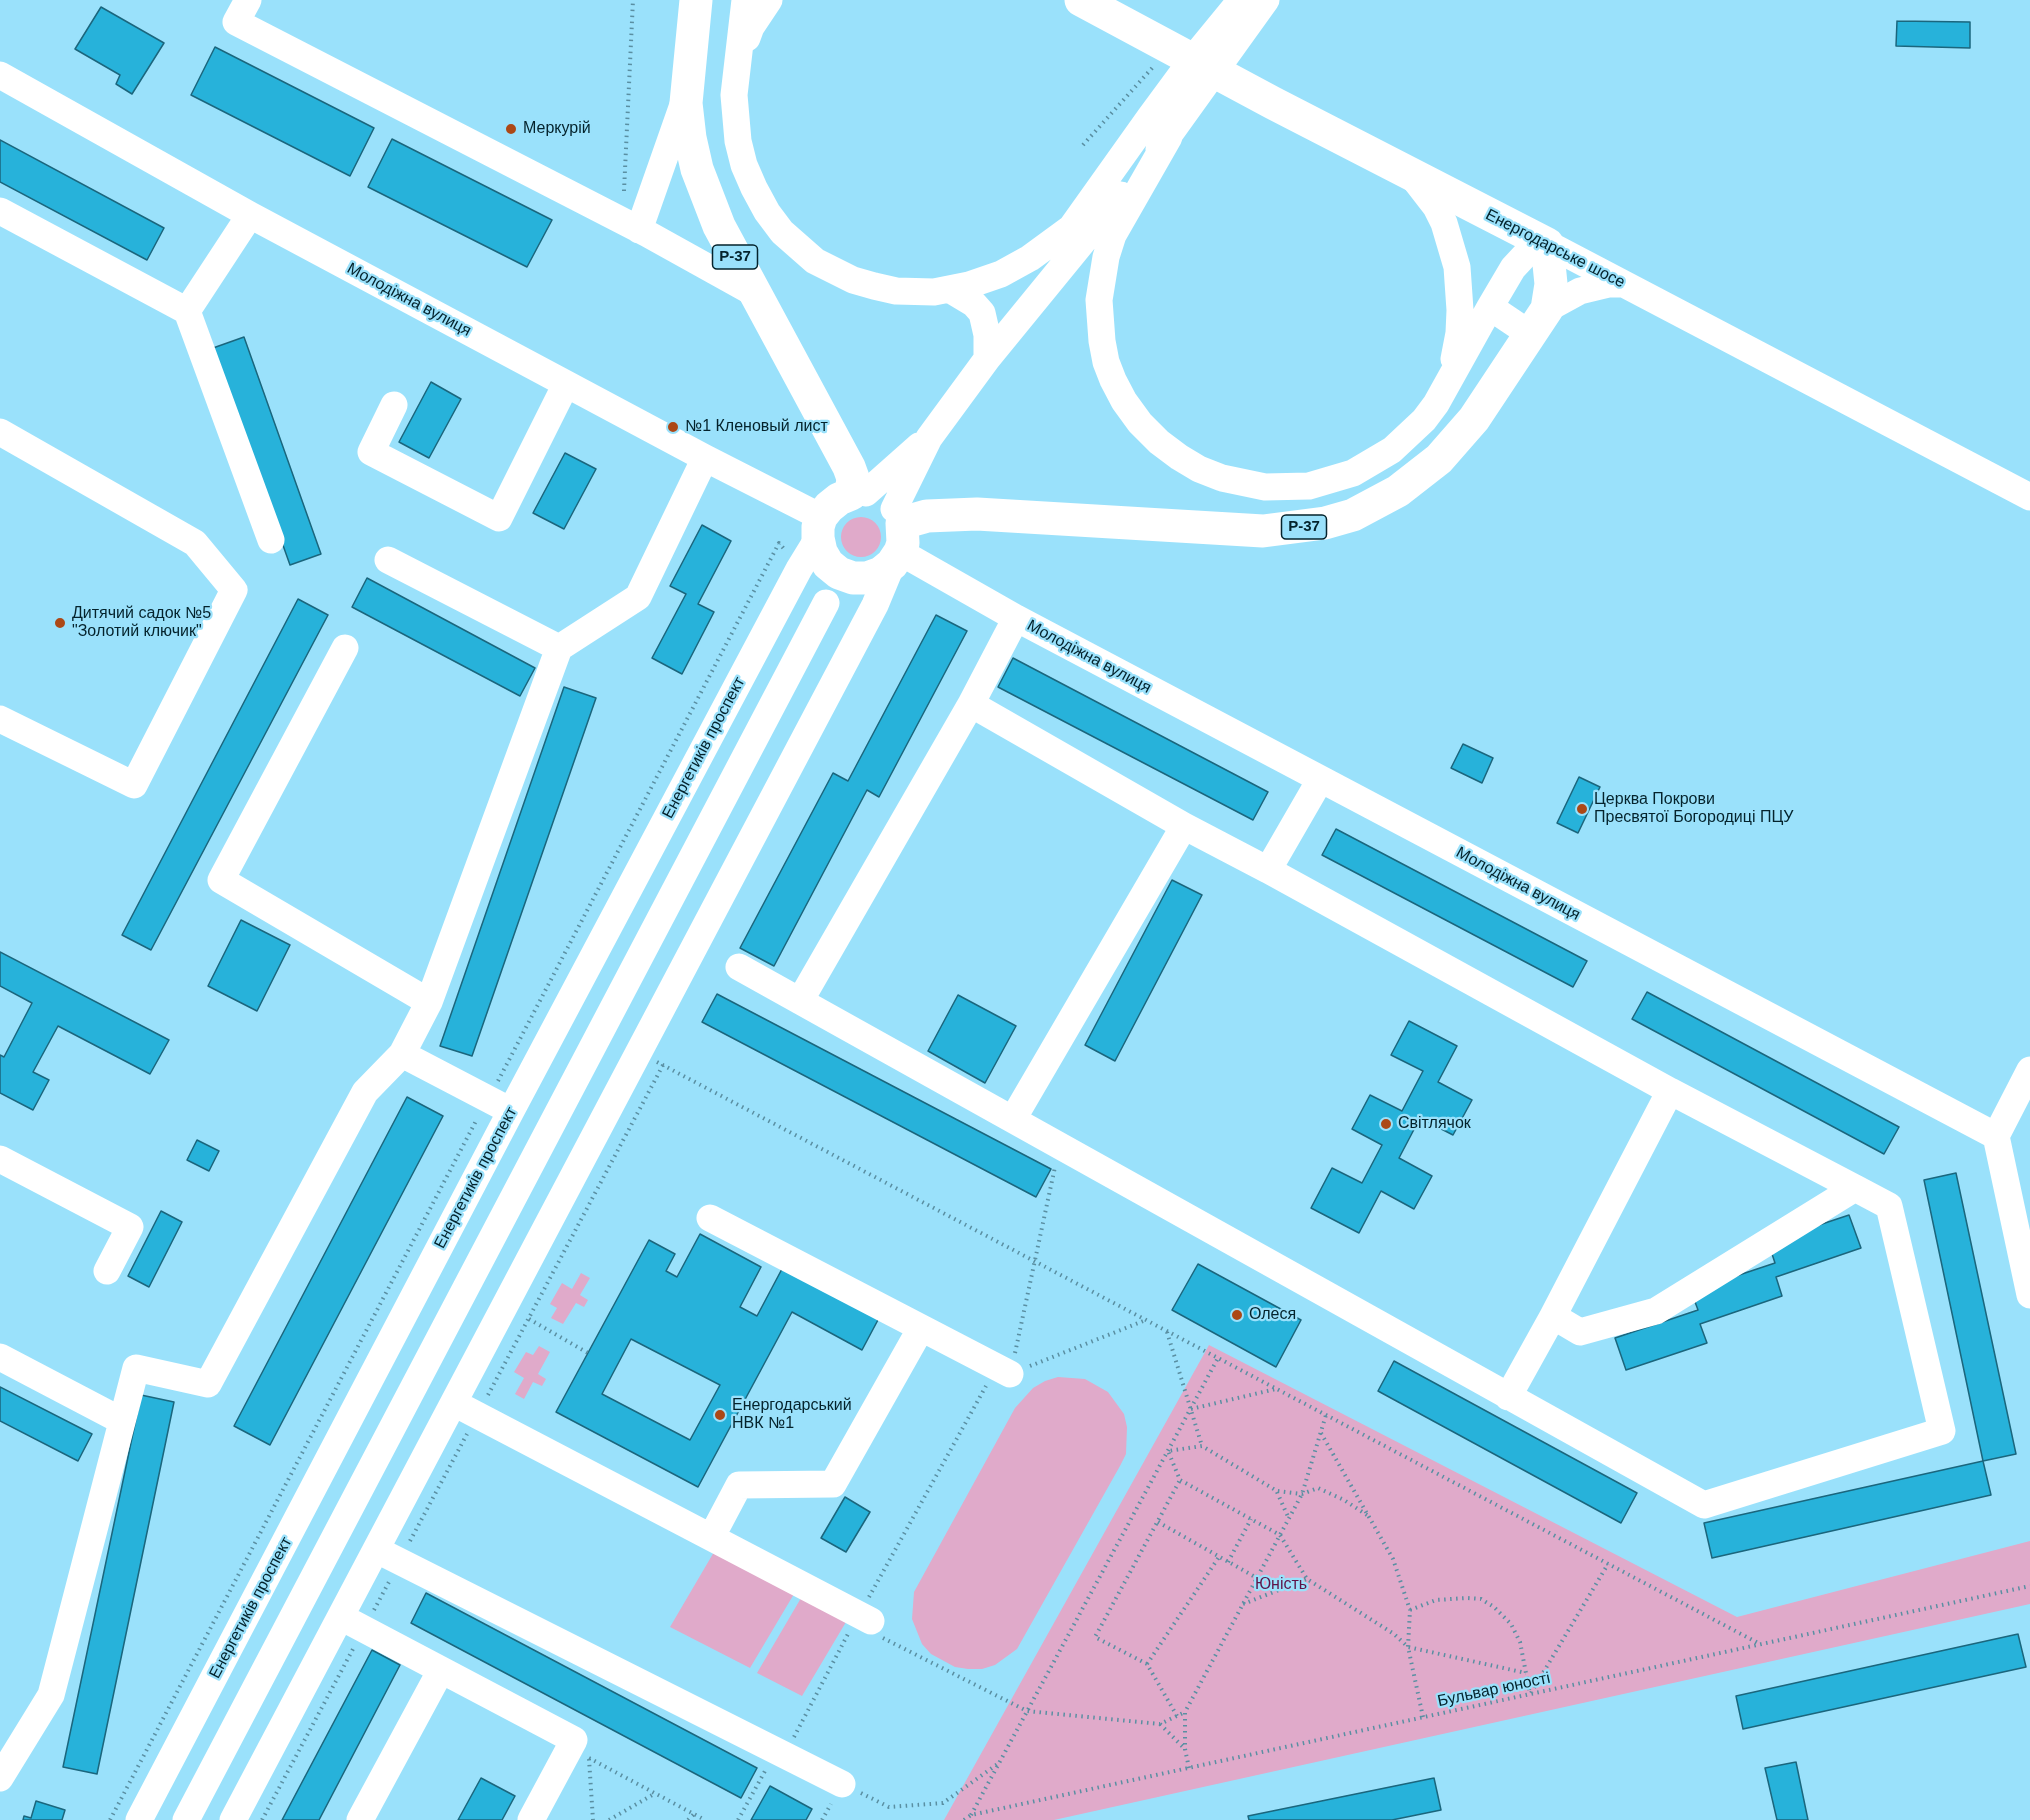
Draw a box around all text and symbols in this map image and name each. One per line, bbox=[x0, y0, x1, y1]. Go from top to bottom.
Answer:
place label: Меркурій bbox=[523, 119, 591, 139]
marker: Меркурій bbox=[504, 122, 518, 136]
street label: Енергодарське шосе bbox=[1482, 205, 1628, 293]
road number: Р-37 bbox=[712, 245, 758, 269]
street label: Молодіжна вулиця bbox=[344, 259, 474, 341]
place label: №1 Кленовый лист bbox=[685, 417, 828, 437]
marker: №1 Кленовый лист bbox=[666, 420, 680, 434]
road number: Р-37 bbox=[1282, 515, 1326, 539]
place label: Дитячий садок №5 "Золотий ключик" bbox=[72, 604, 211, 642]
marker: Дитячий садок №5 "Золотий ключик" bbox=[53, 616, 67, 630]
street label: Молодіжна вулиця bbox=[1024, 616, 1154, 698]
street label: Енергетиків проспект bbox=[659, 674, 749, 822]
place label: Церква Покрови Пресвятої Богородиці ПЦУ bbox=[1594, 790, 1793, 828]
marker: Церква Покрови Пресвятої Богородиці ПЦУ bbox=[1575, 802, 1589, 816]
street label: Молодіжна вулиця bbox=[1453, 843, 1583, 925]
street label: Енергетиків проспект bbox=[431, 1104, 521, 1252]
place label: Світлячок bbox=[1398, 1114, 1471, 1134]
marker: Світлячок bbox=[1379, 1117, 1393, 1131]
place label: Олеся bbox=[1249, 1305, 1296, 1325]
marker: Олеся bbox=[1230, 1308, 1244, 1322]
place label: Енергодарський НВК №1 bbox=[732, 1396, 852, 1434]
marker: Енергодарський НВК №1 bbox=[713, 1408, 727, 1422]
street label: Енергетиків проспект bbox=[206, 1534, 296, 1682]
park label: Юність bbox=[1255, 1575, 1307, 1595]
street label: Бульвар юності bbox=[1436, 1669, 1552, 1711]

